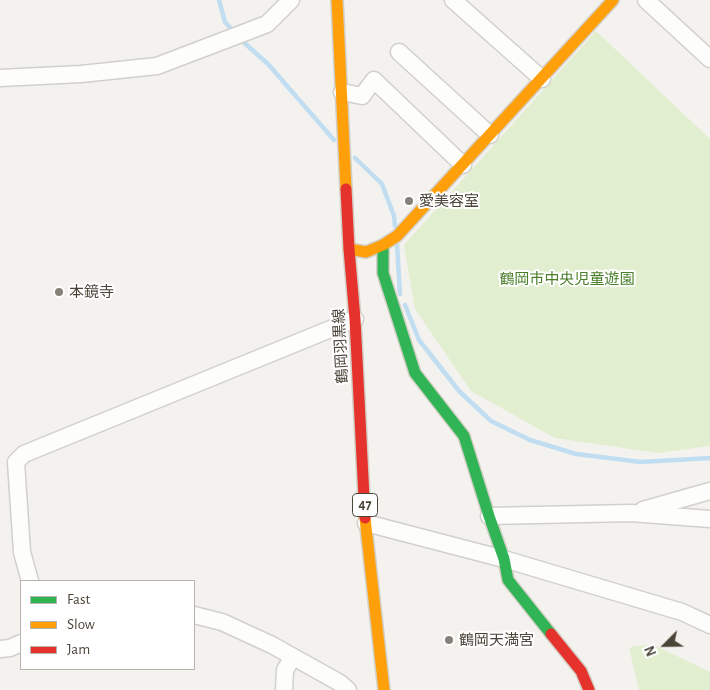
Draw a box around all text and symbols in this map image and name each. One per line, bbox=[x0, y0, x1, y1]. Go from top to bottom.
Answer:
place label: 愛美容室 bbox=[419, 192, 479, 210]
marker: 愛美容室 bbox=[403, 195, 415, 207]
park label: 鶴岡市中央児童遊園 bbox=[500, 270, 634, 288]
place label: 本鏡寺 bbox=[69, 283, 114, 301]
marker: 本鏡寺 bbox=[53, 286, 65, 298]
street label: 鶴岡羽黒線 bbox=[330, 308, 352, 384]
road number: 47 bbox=[352, 494, 378, 516]
legend bbox=[20, 580, 195, 670]
text: Fast bbox=[67, 592, 90, 607]
text: Slow bbox=[67, 617, 95, 632]
north arrow bbox=[640, 620, 690, 670]
place label: 鶴岡天満宮 bbox=[459, 631, 534, 649]
marker: 鶴岡天満宮 bbox=[443, 634, 455, 646]
text: Jam bbox=[67, 642, 90, 657]
text: N bbox=[643, 644, 660, 658]

